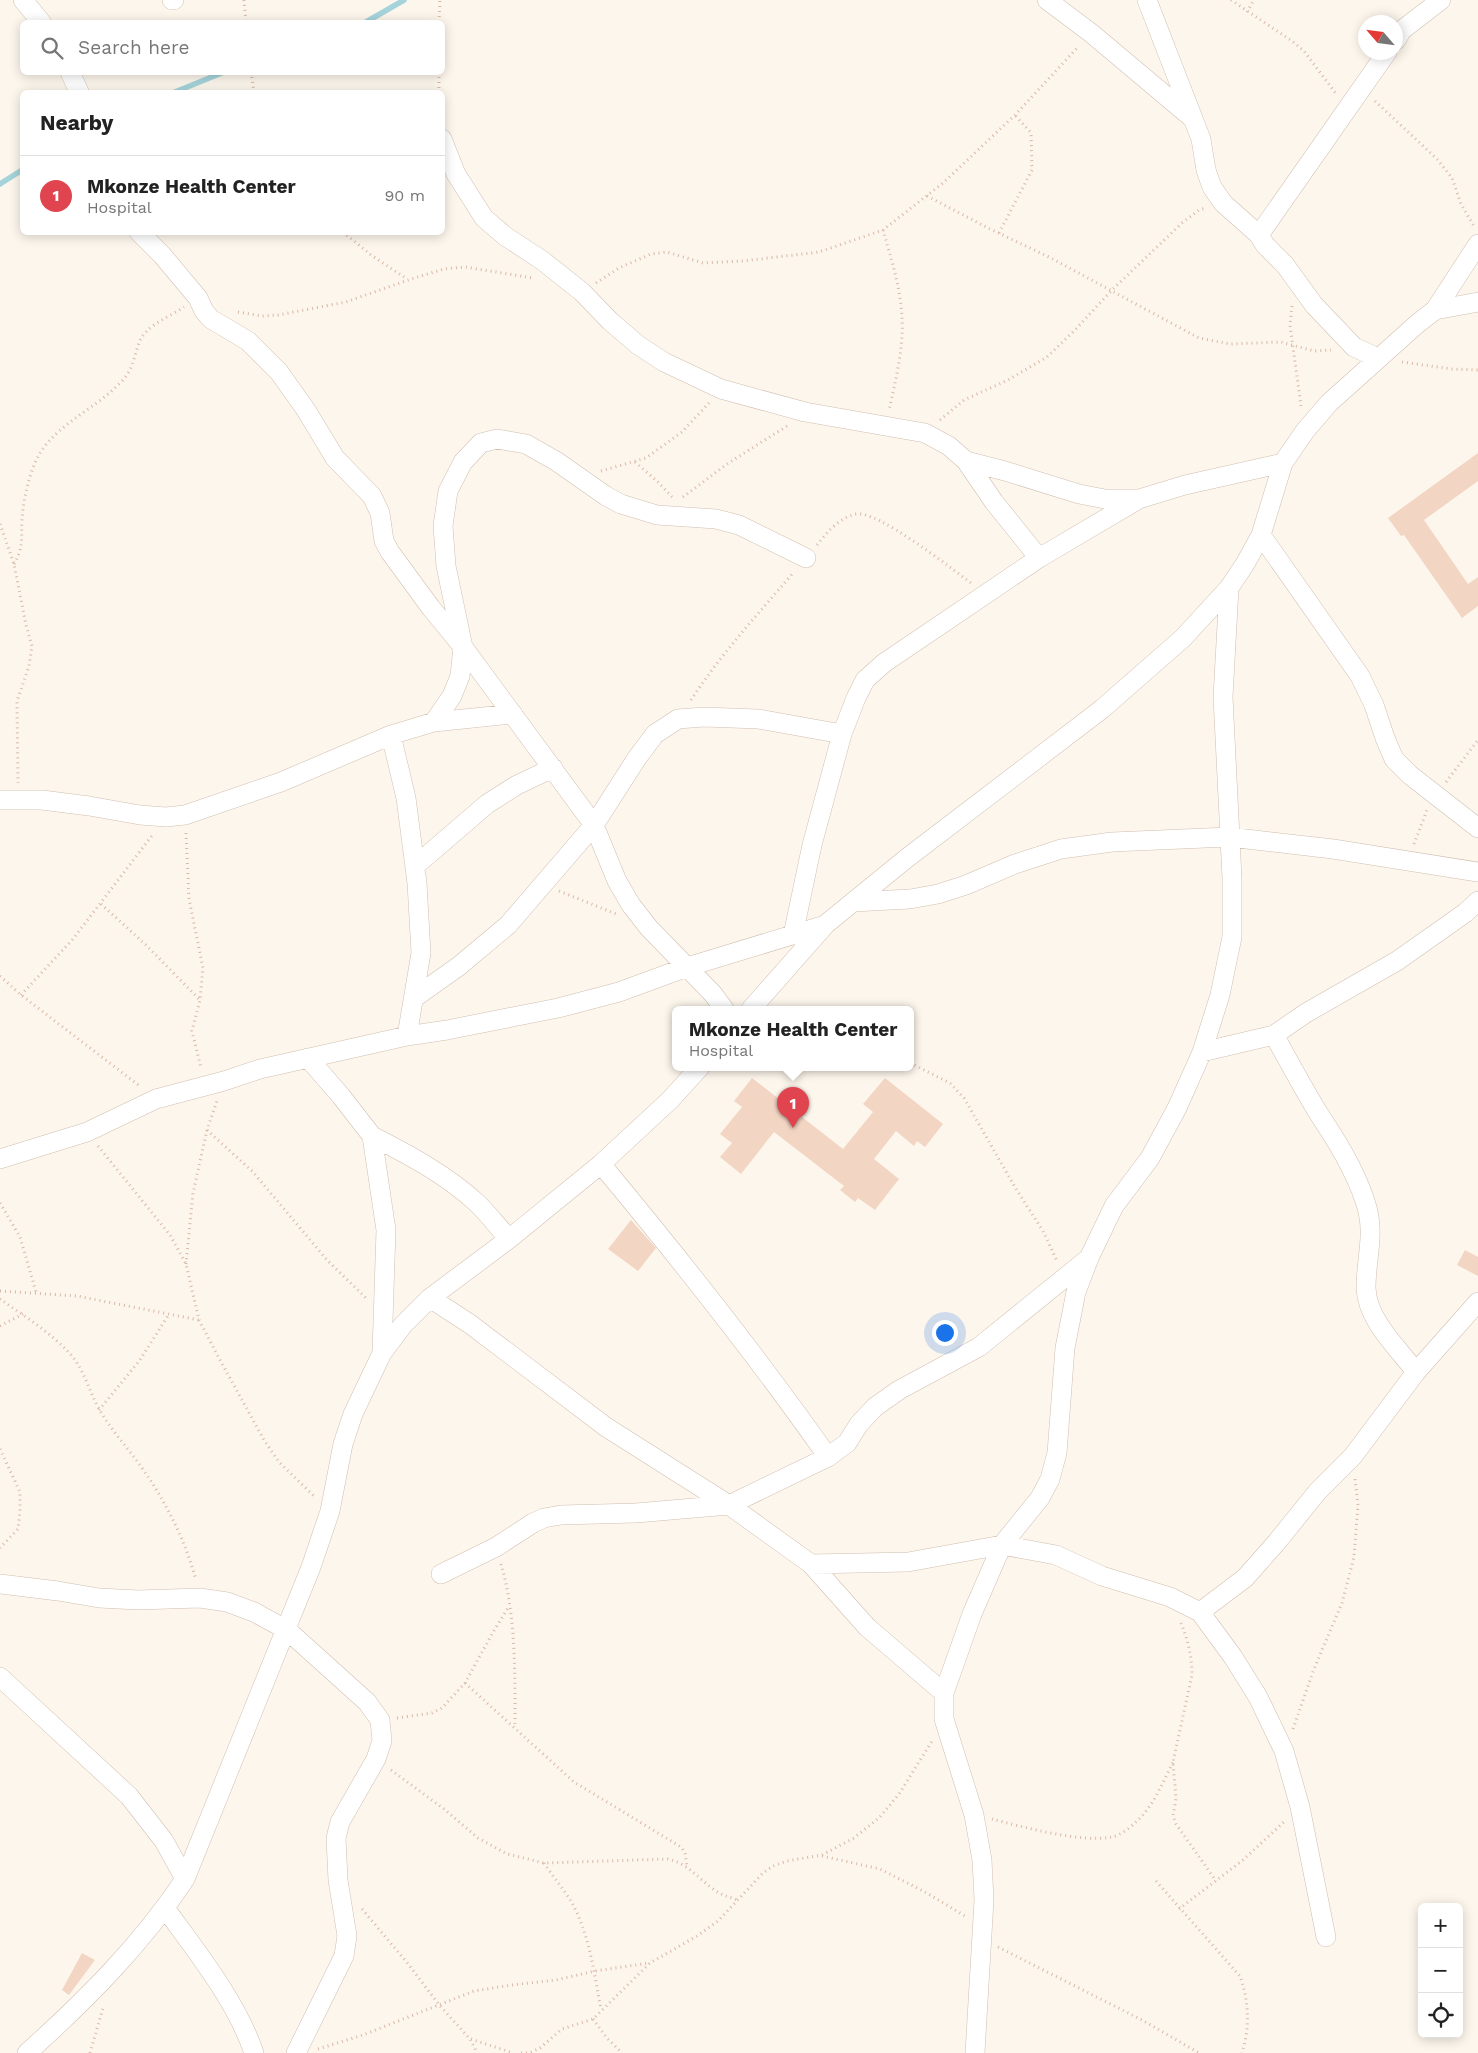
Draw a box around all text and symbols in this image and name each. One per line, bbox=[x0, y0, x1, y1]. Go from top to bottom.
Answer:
north arrow bbox=[1358, 15, 1403, 60]
search box bbox=[20, 20, 445, 75]
icon: search bbox=[38, 34, 66, 62]
text: Search here bbox=[78, 36, 189, 59]
text: Nearby bbox=[40, 110, 113, 135]
text: Mkonze Health Center bbox=[87, 175, 296, 198]
text: 1 bbox=[53, 186, 59, 205]
text: 90 m bbox=[384, 186, 425, 205]
text: Hospital bbox=[87, 198, 152, 217]
popup bbox=[672, 1006, 914, 1071]
text: Mkonze Health Center bbox=[689, 1018, 897, 1041]
text: Hospital bbox=[689, 1041, 753, 1060]
pin: 1 bbox=[777, 1087, 809, 1128]
your location bbox=[932, 1320, 958, 1346]
map controls bbox=[1418, 1903, 1463, 2038]
button: + bbox=[1418, 1903, 1463, 1948]
button: − bbox=[1418, 1948, 1463, 1993]
button: locate bbox=[1418, 1993, 1463, 2038]

